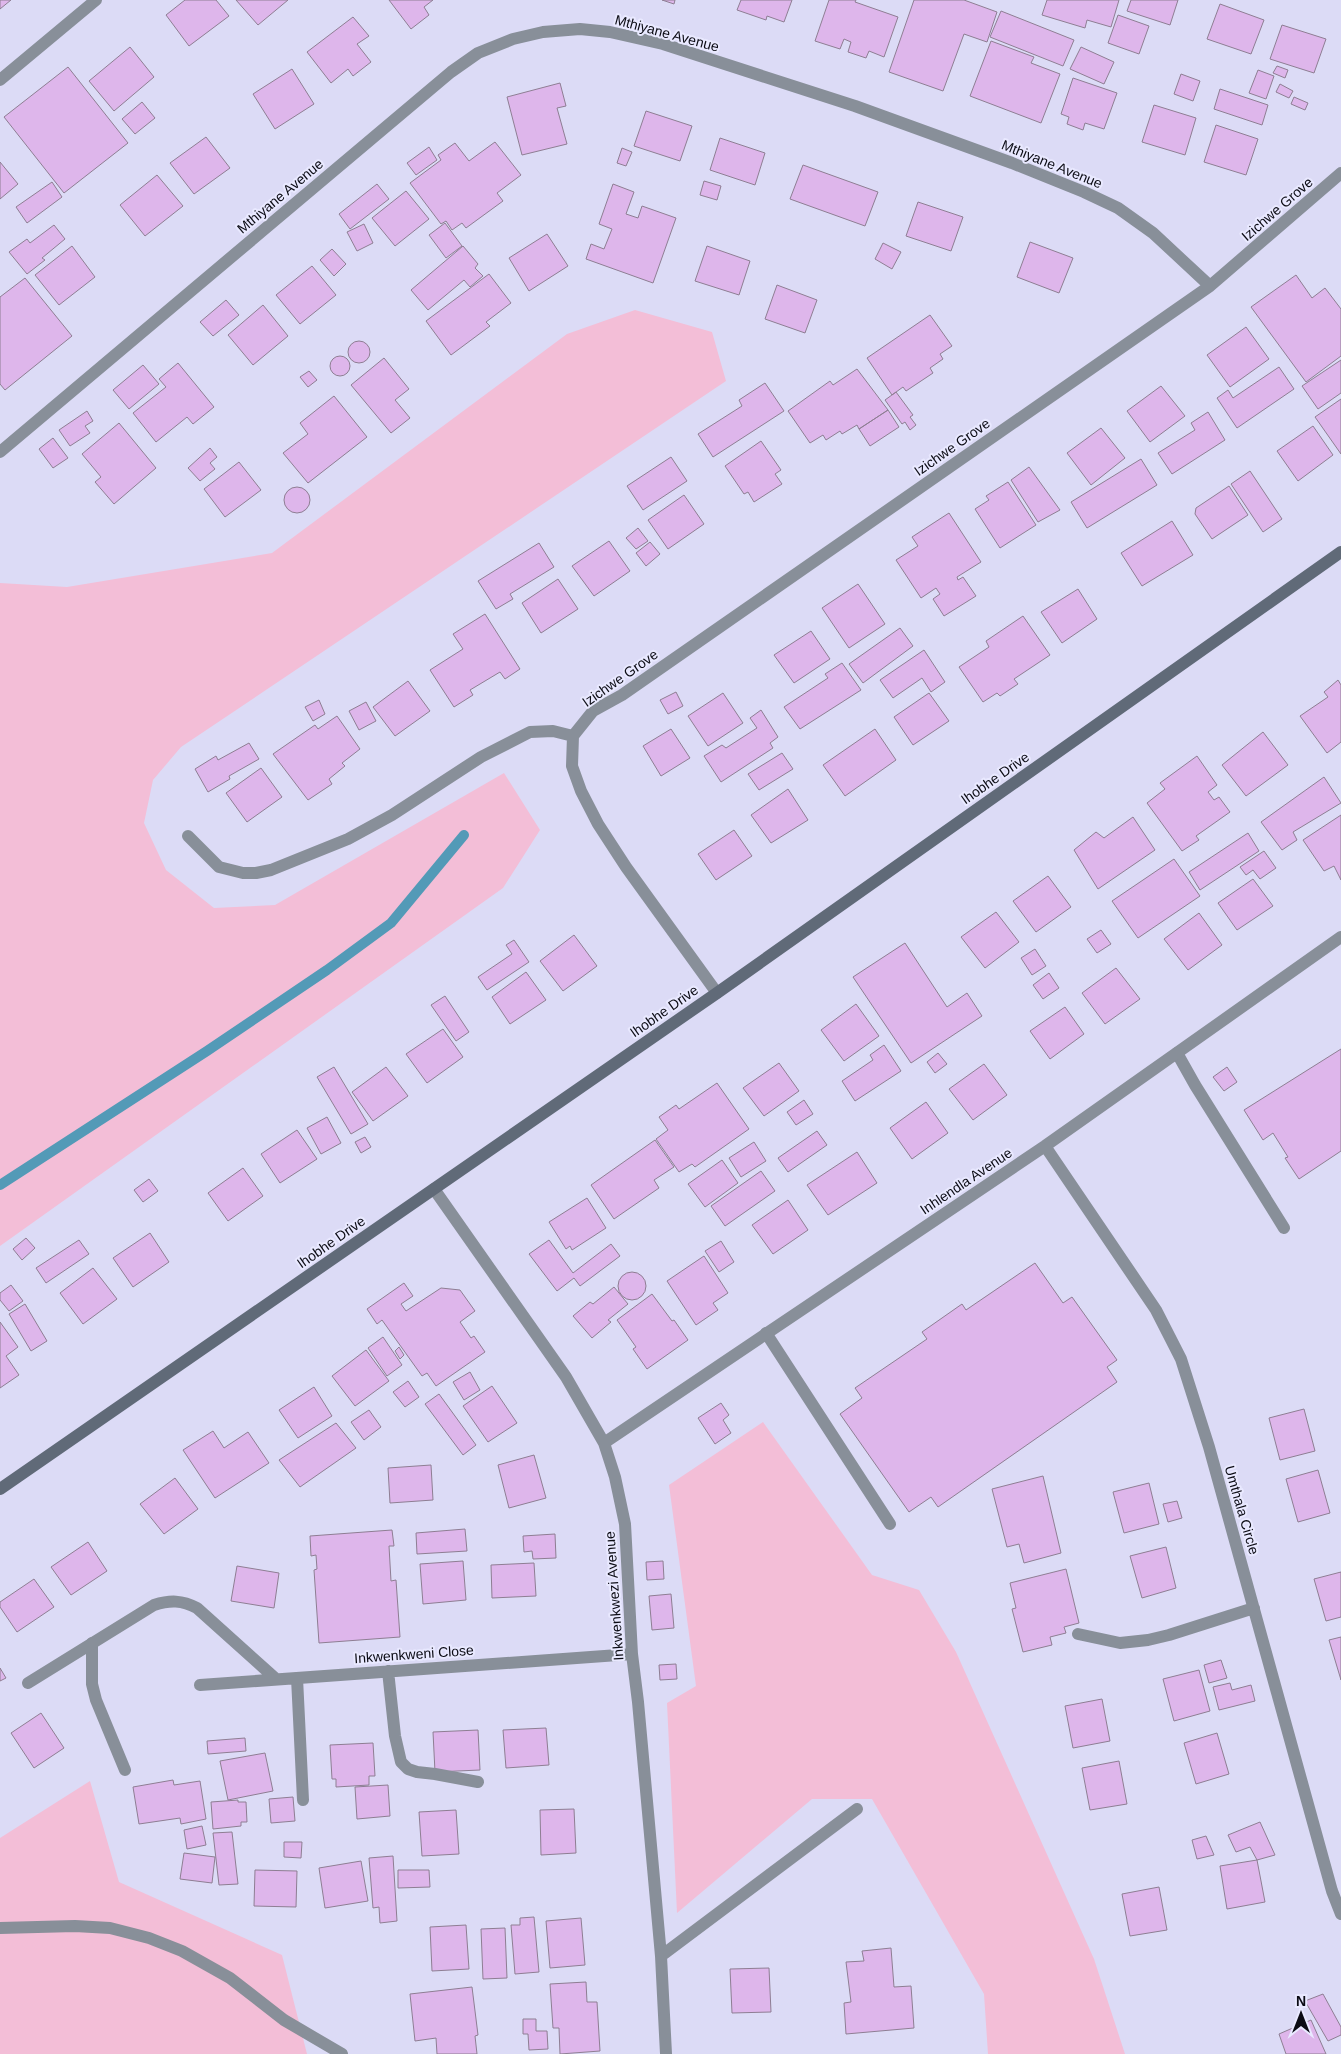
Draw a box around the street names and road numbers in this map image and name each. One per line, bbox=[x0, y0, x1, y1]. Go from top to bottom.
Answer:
street label: Mthiyane Avenue bbox=[613, 11, 721, 55]
street label: Mthiyane Avenue bbox=[999, 137, 1105, 192]
street label: Mthiyane Avenue bbox=[234, 155, 326, 237]
street label: Izichwe Grove bbox=[1238, 174, 1316, 244]
street label: Izichwe Grove bbox=[911, 415, 993, 479]
street label: Izichwe Grove bbox=[579, 646, 661, 710]
street label: Ihobhe Drive bbox=[958, 749, 1032, 807]
street label: Ihobhe Drive bbox=[627, 982, 701, 1040]
street label: Inhlendla Avenue bbox=[917, 1144, 1015, 1218]
street label: Ihobhe Drive bbox=[294, 1213, 368, 1271]
street label: Umthala Circle bbox=[1222, 1464, 1262, 1557]
street label: Inkwenkwezi Avenue bbox=[601, 1531, 627, 1661]
street label: Inkwenkweni Close bbox=[354, 1642, 475, 1666]

